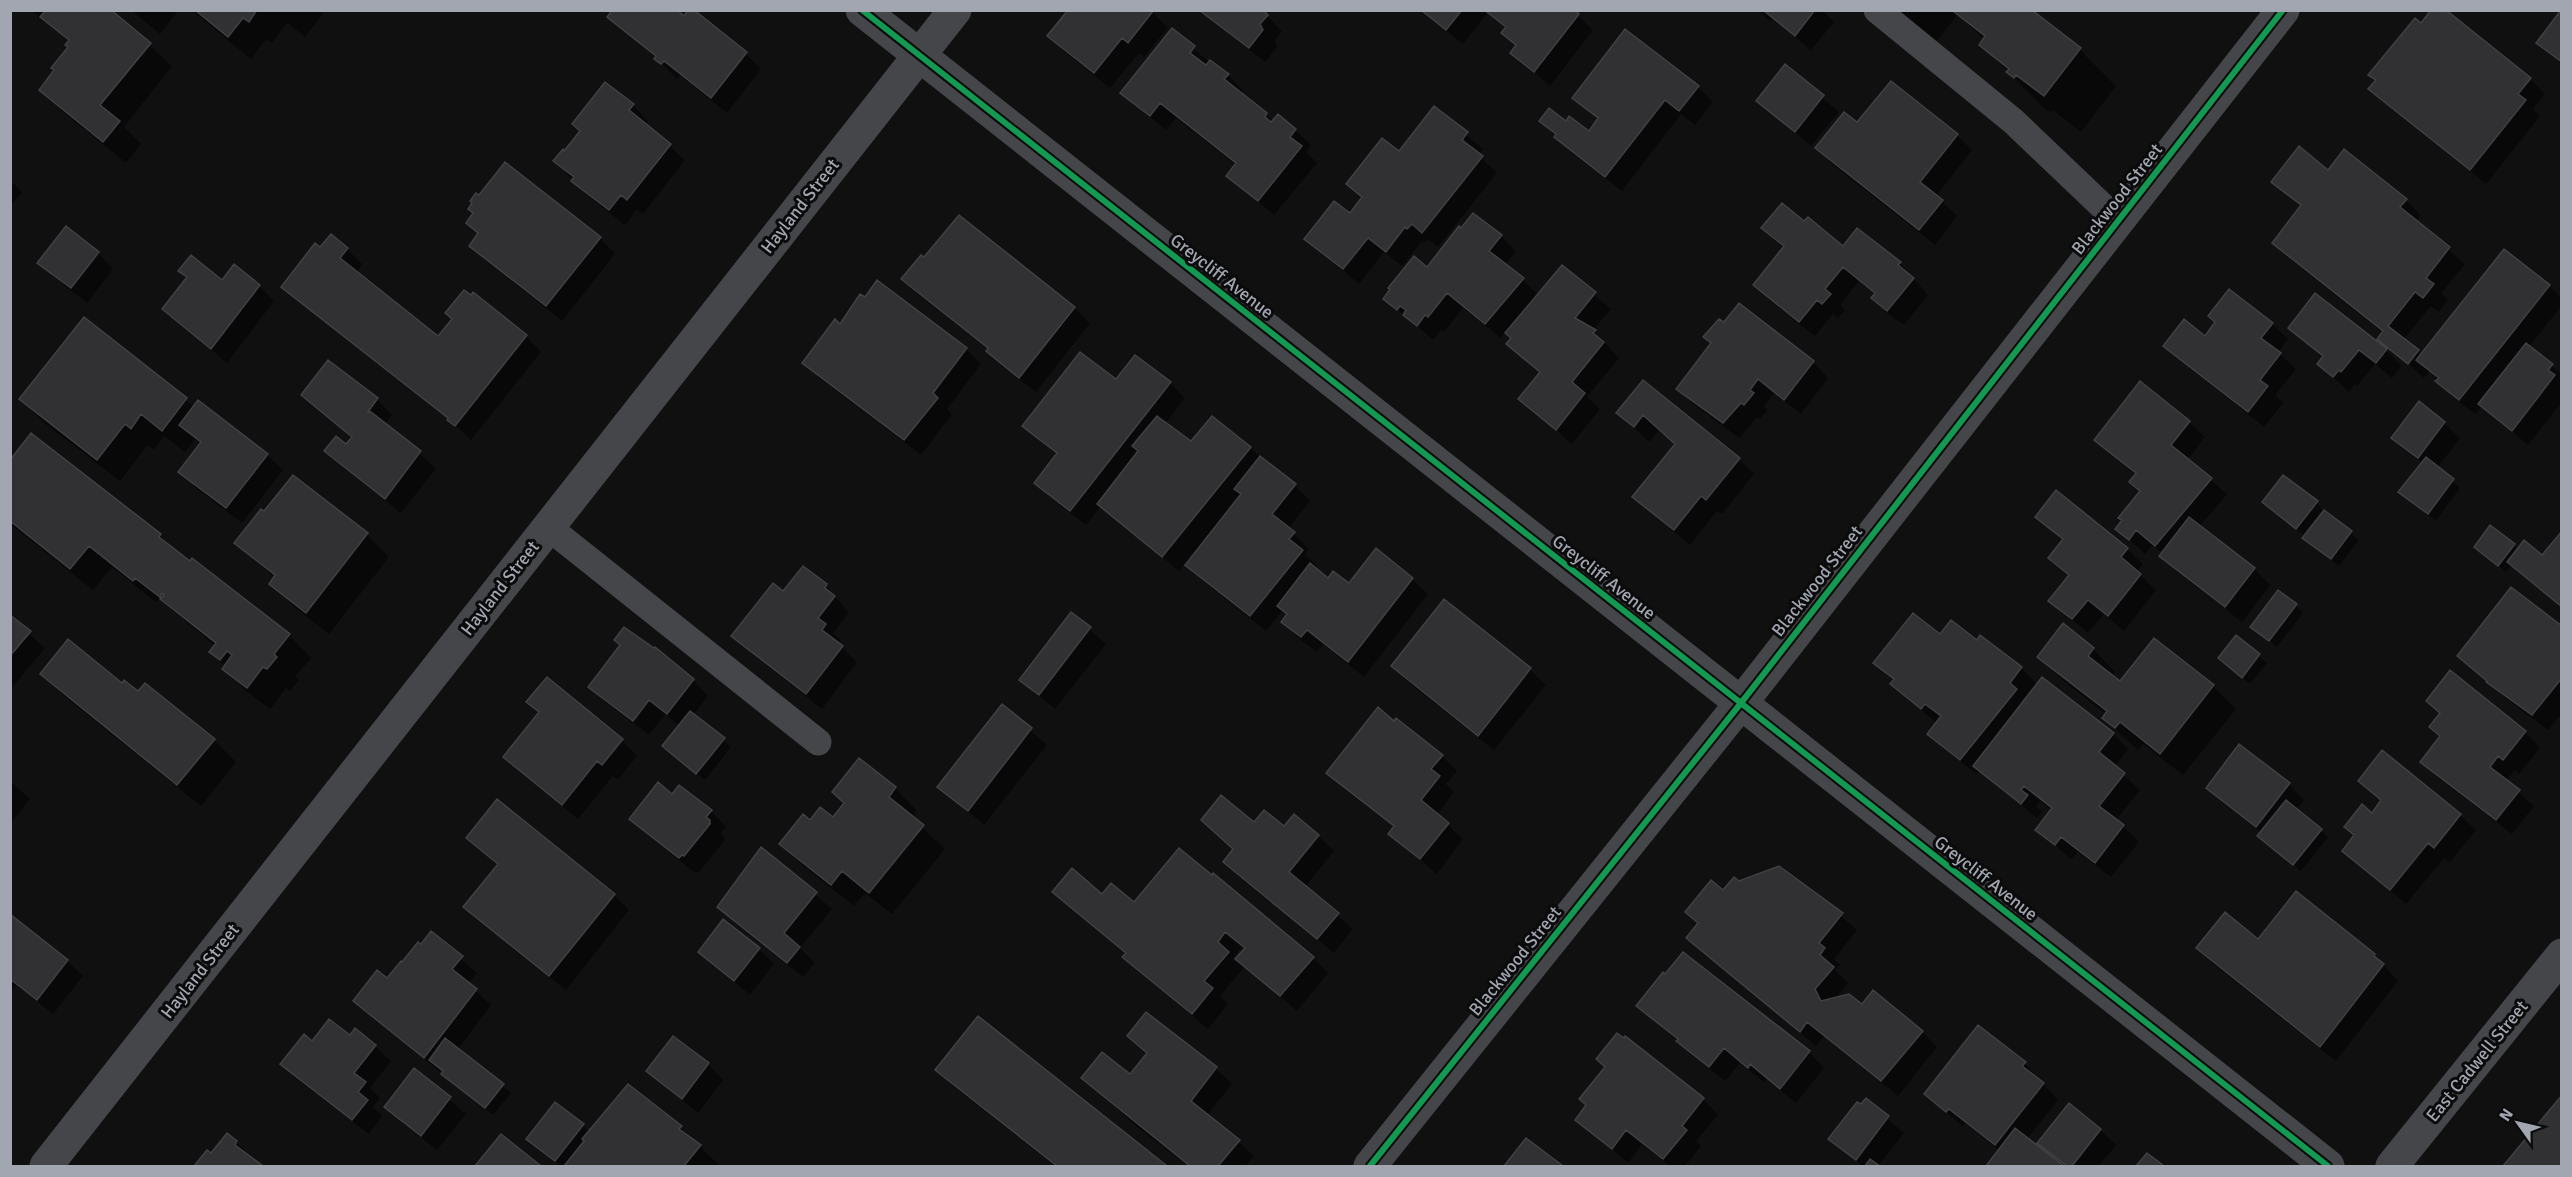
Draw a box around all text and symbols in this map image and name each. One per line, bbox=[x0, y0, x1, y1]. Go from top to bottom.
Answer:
street label: Blackwood Street bbox=[2067, 139, 2167, 259]
street label: Hayland Street bbox=[756, 154, 844, 258]
street label: Greycliff Avenue bbox=[1166, 229, 1278, 323]
street label: Blackwood Street bbox=[1767, 521, 1867, 641]
street label: Greycliff Avenue bbox=[1548, 530, 1660, 624]
street label: Hayland Street bbox=[456, 536, 544, 640]
street label: Greycliff Avenue bbox=[1930, 831, 2042, 925]
street label: Blackwood Street bbox=[1464, 902, 1566, 1020]
street label: Hayland Street bbox=[156, 919, 244, 1023]
street label: East Cadwell Street bbox=[2421, 996, 2533, 1126]
north arrow bbox=[2488, 1093, 2548, 1153]
text: N bbox=[2495, 1105, 2518, 1125]

